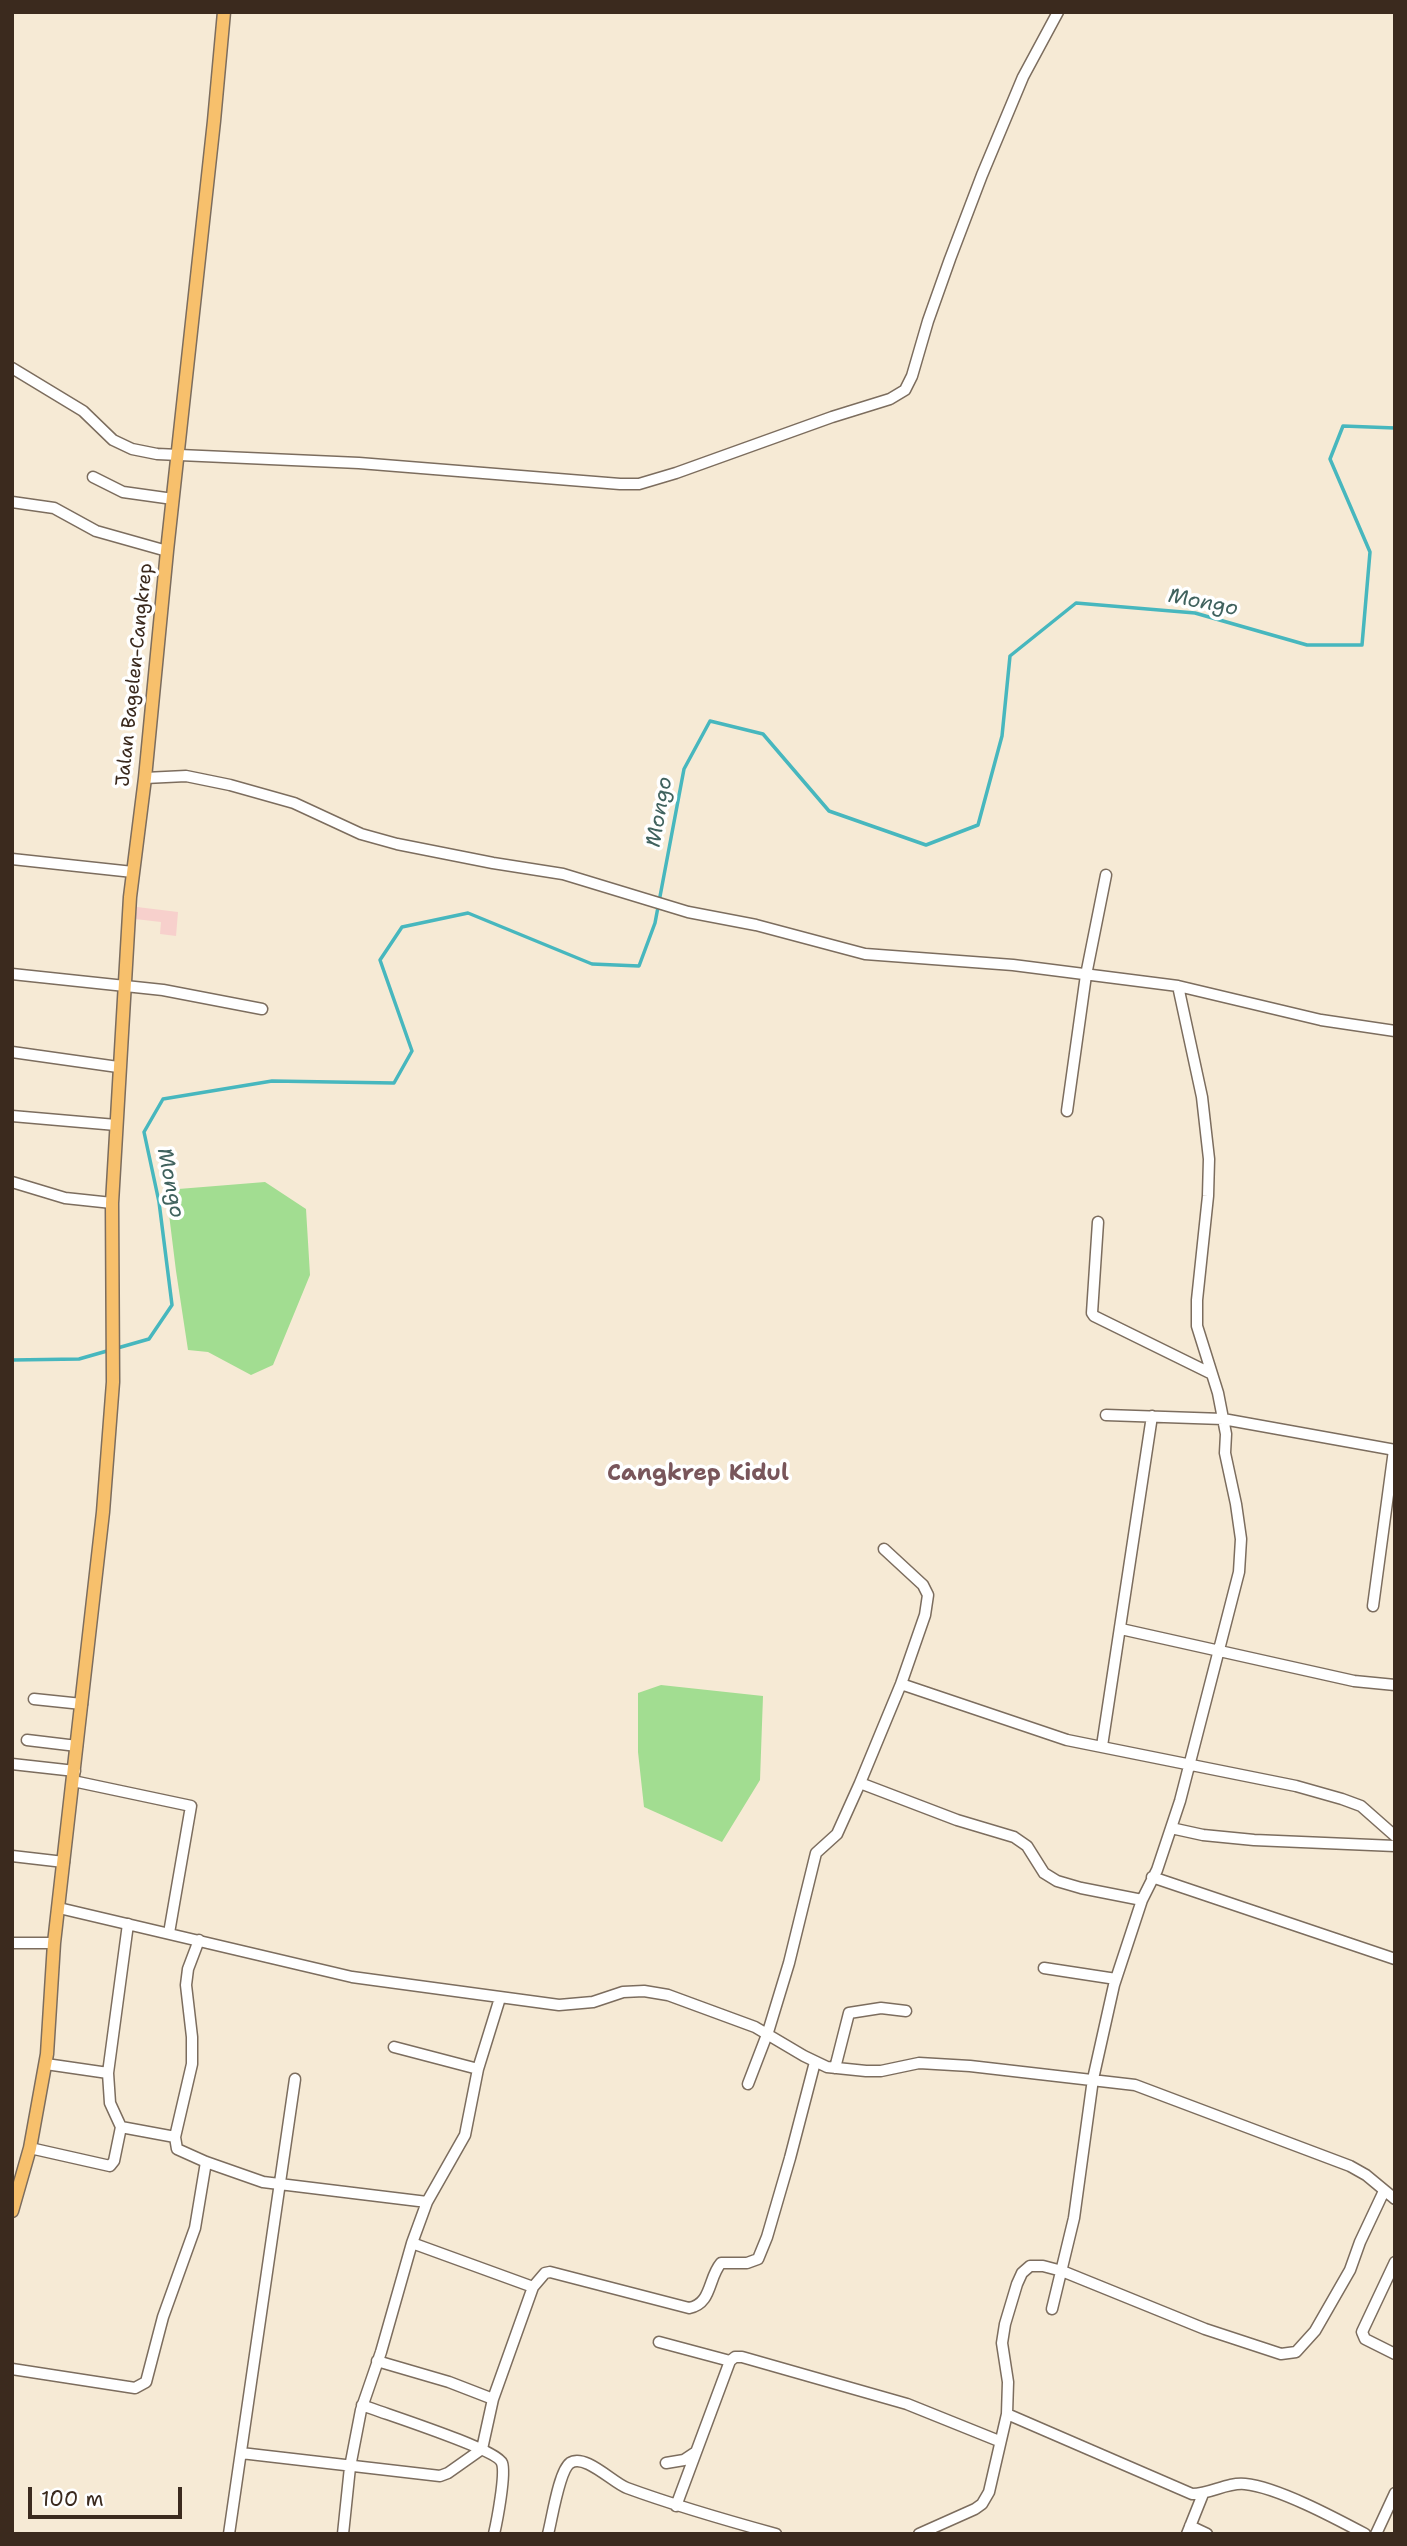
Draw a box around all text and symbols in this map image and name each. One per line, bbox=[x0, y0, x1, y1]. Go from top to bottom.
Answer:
street label: Jalan Bagelen-Cangkrep bbox=[112, 562, 158, 788]
water label: Mongo bbox=[1166, 584, 1240, 622]
water label: Mongo bbox=[641, 775, 679, 849]
water label: Mongo bbox=[151, 1146, 189, 1220]
district label: Cangkrep Kidul bbox=[607, 1460, 789, 1488]
scale bar bbox=[32, 2472, 186, 2516]
text: 100 m bbox=[41, 2485, 104, 2513]

